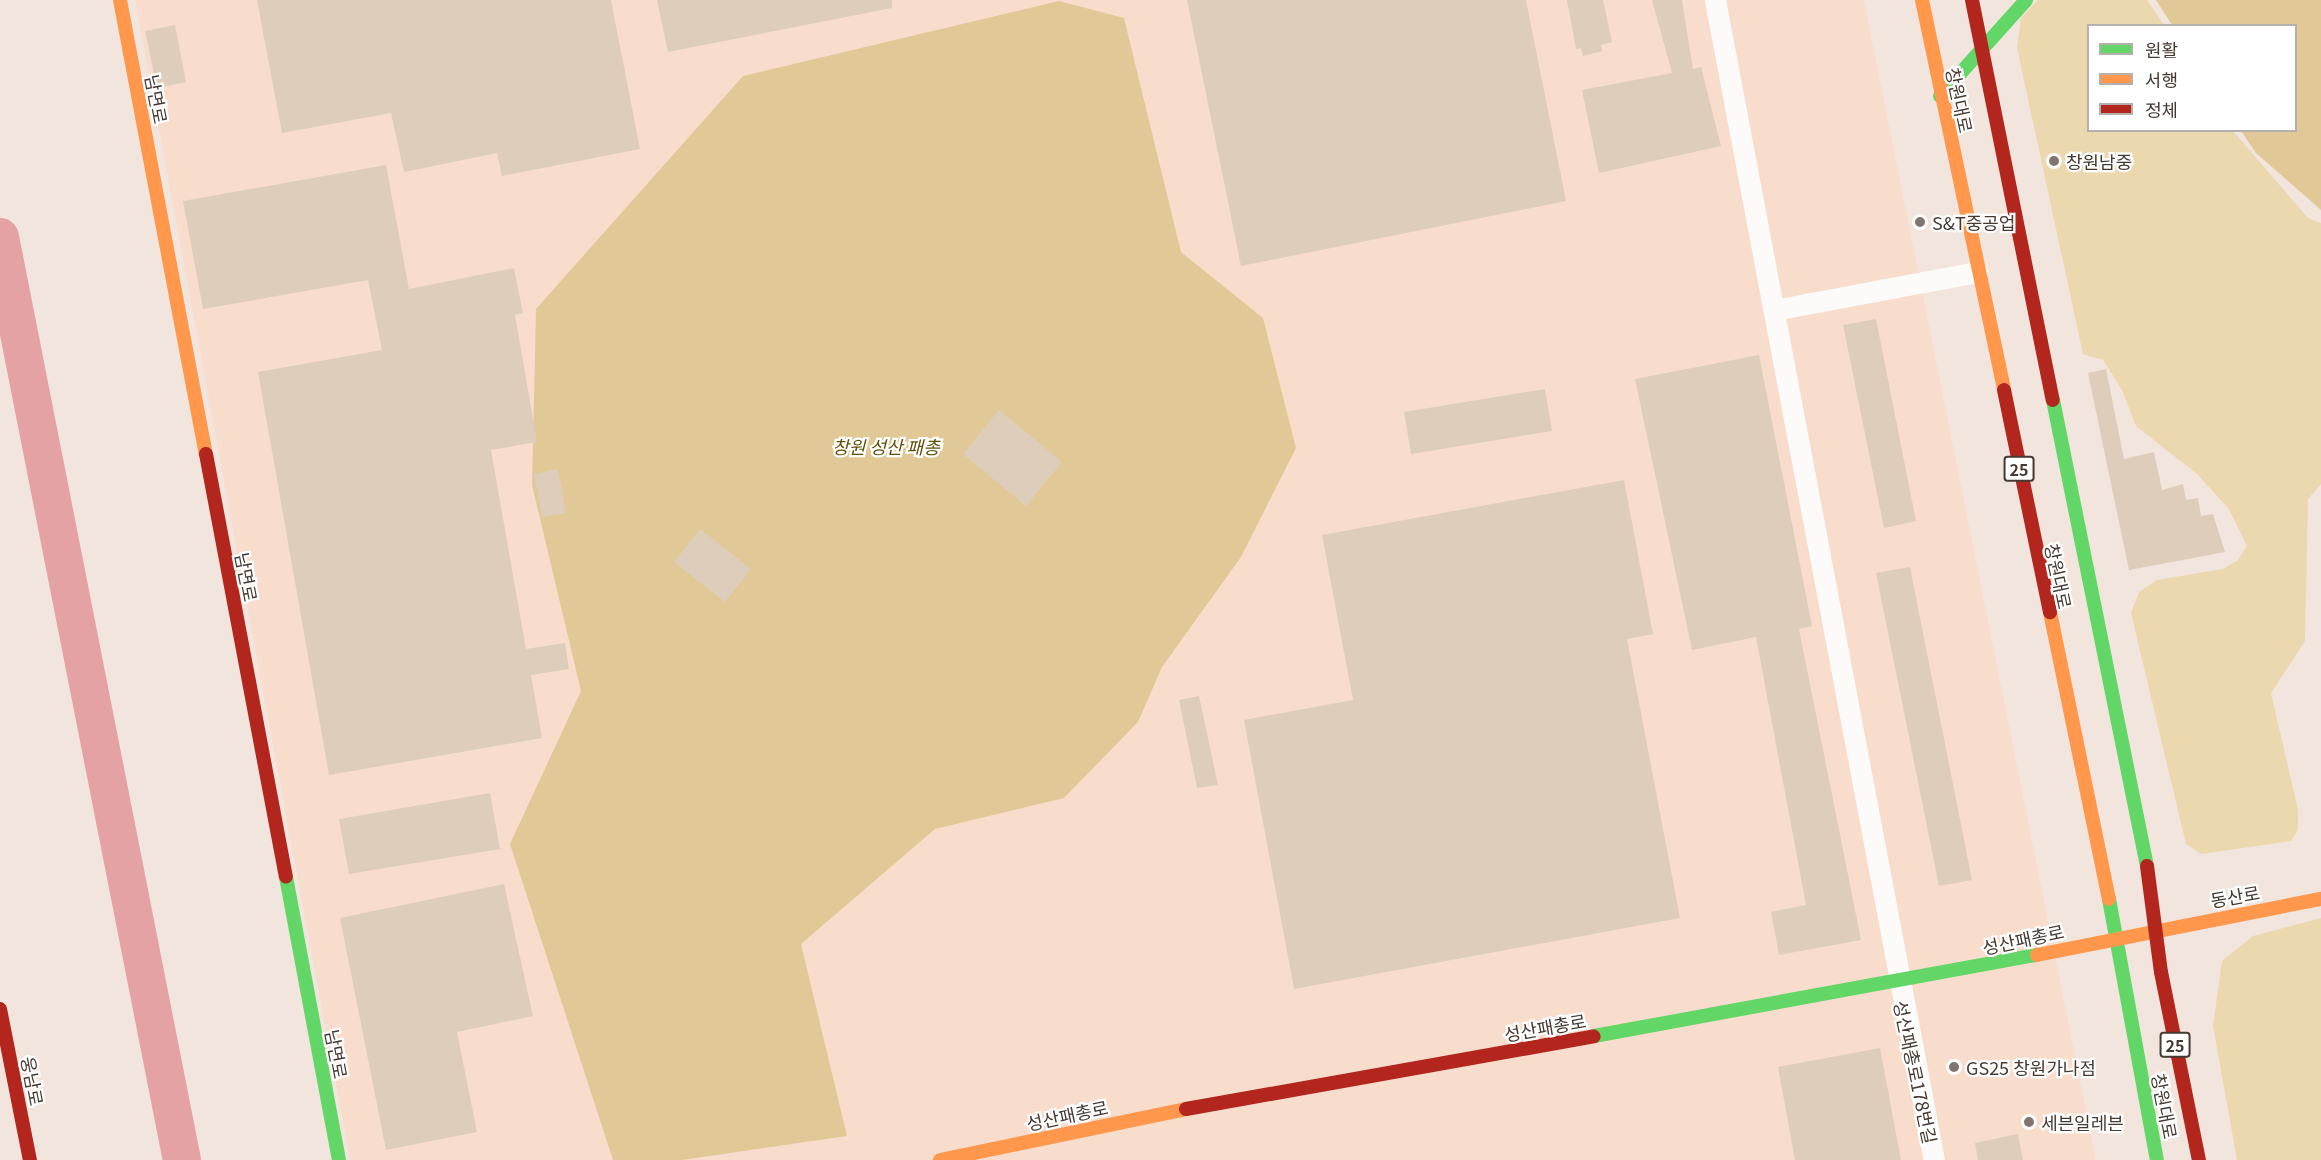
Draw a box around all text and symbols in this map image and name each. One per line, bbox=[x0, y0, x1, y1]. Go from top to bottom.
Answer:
legend bbox=[2087, 24, 2297, 132]
text: 원활 bbox=[2145, 36, 2178, 62]
street label: 창원대로 bbox=[1943, 65, 1977, 135]
text: 서행 bbox=[2145, 66, 2178, 92]
street label: 남면로 bbox=[142, 73, 172, 125]
text: 정체 bbox=[2145, 96, 2178, 122]
place label: 창원남중 bbox=[2066, 150, 2132, 172]
marker: 창원남중 bbox=[2047, 154, 2061, 168]
place label: S&T중공업 bbox=[1932, 211, 2015, 233]
marker: S&T중공업 bbox=[1913, 215, 1927, 229]
park label: 창원 성산 패총 bbox=[832, 435, 940, 457]
road number: 25 bbox=[2002, 456, 2036, 482]
street label: 창원대로 bbox=[2042, 541, 2076, 611]
street label: 남면로 bbox=[232, 551, 262, 603]
street label: 동산로 bbox=[2209, 881, 2261, 911]
street label: 성산패총로 bbox=[1980, 920, 2066, 958]
street label: 성산패총로178번길 bbox=[1890, 998, 1942, 1146]
street label: 성산패총로 bbox=[1502, 1009, 1588, 1045]
street label: 남면로 bbox=[322, 1028, 352, 1080]
road number: 25 bbox=[2158, 1032, 2192, 1058]
street label: 웅남로 bbox=[18, 1055, 48, 1107]
place label: GS25 창원가나점 bbox=[1966, 1056, 2096, 1078]
marker: GS25 창원가나점 bbox=[1947, 1060, 1961, 1074]
street label: 창원대로 bbox=[2148, 1071, 2182, 1141]
street label: 성산패총로 bbox=[1024, 1096, 1110, 1134]
place label: 세븐일레븐 bbox=[2041, 1111, 2124, 1133]
marker: 세븐일레븐 bbox=[2022, 1115, 2036, 1129]

